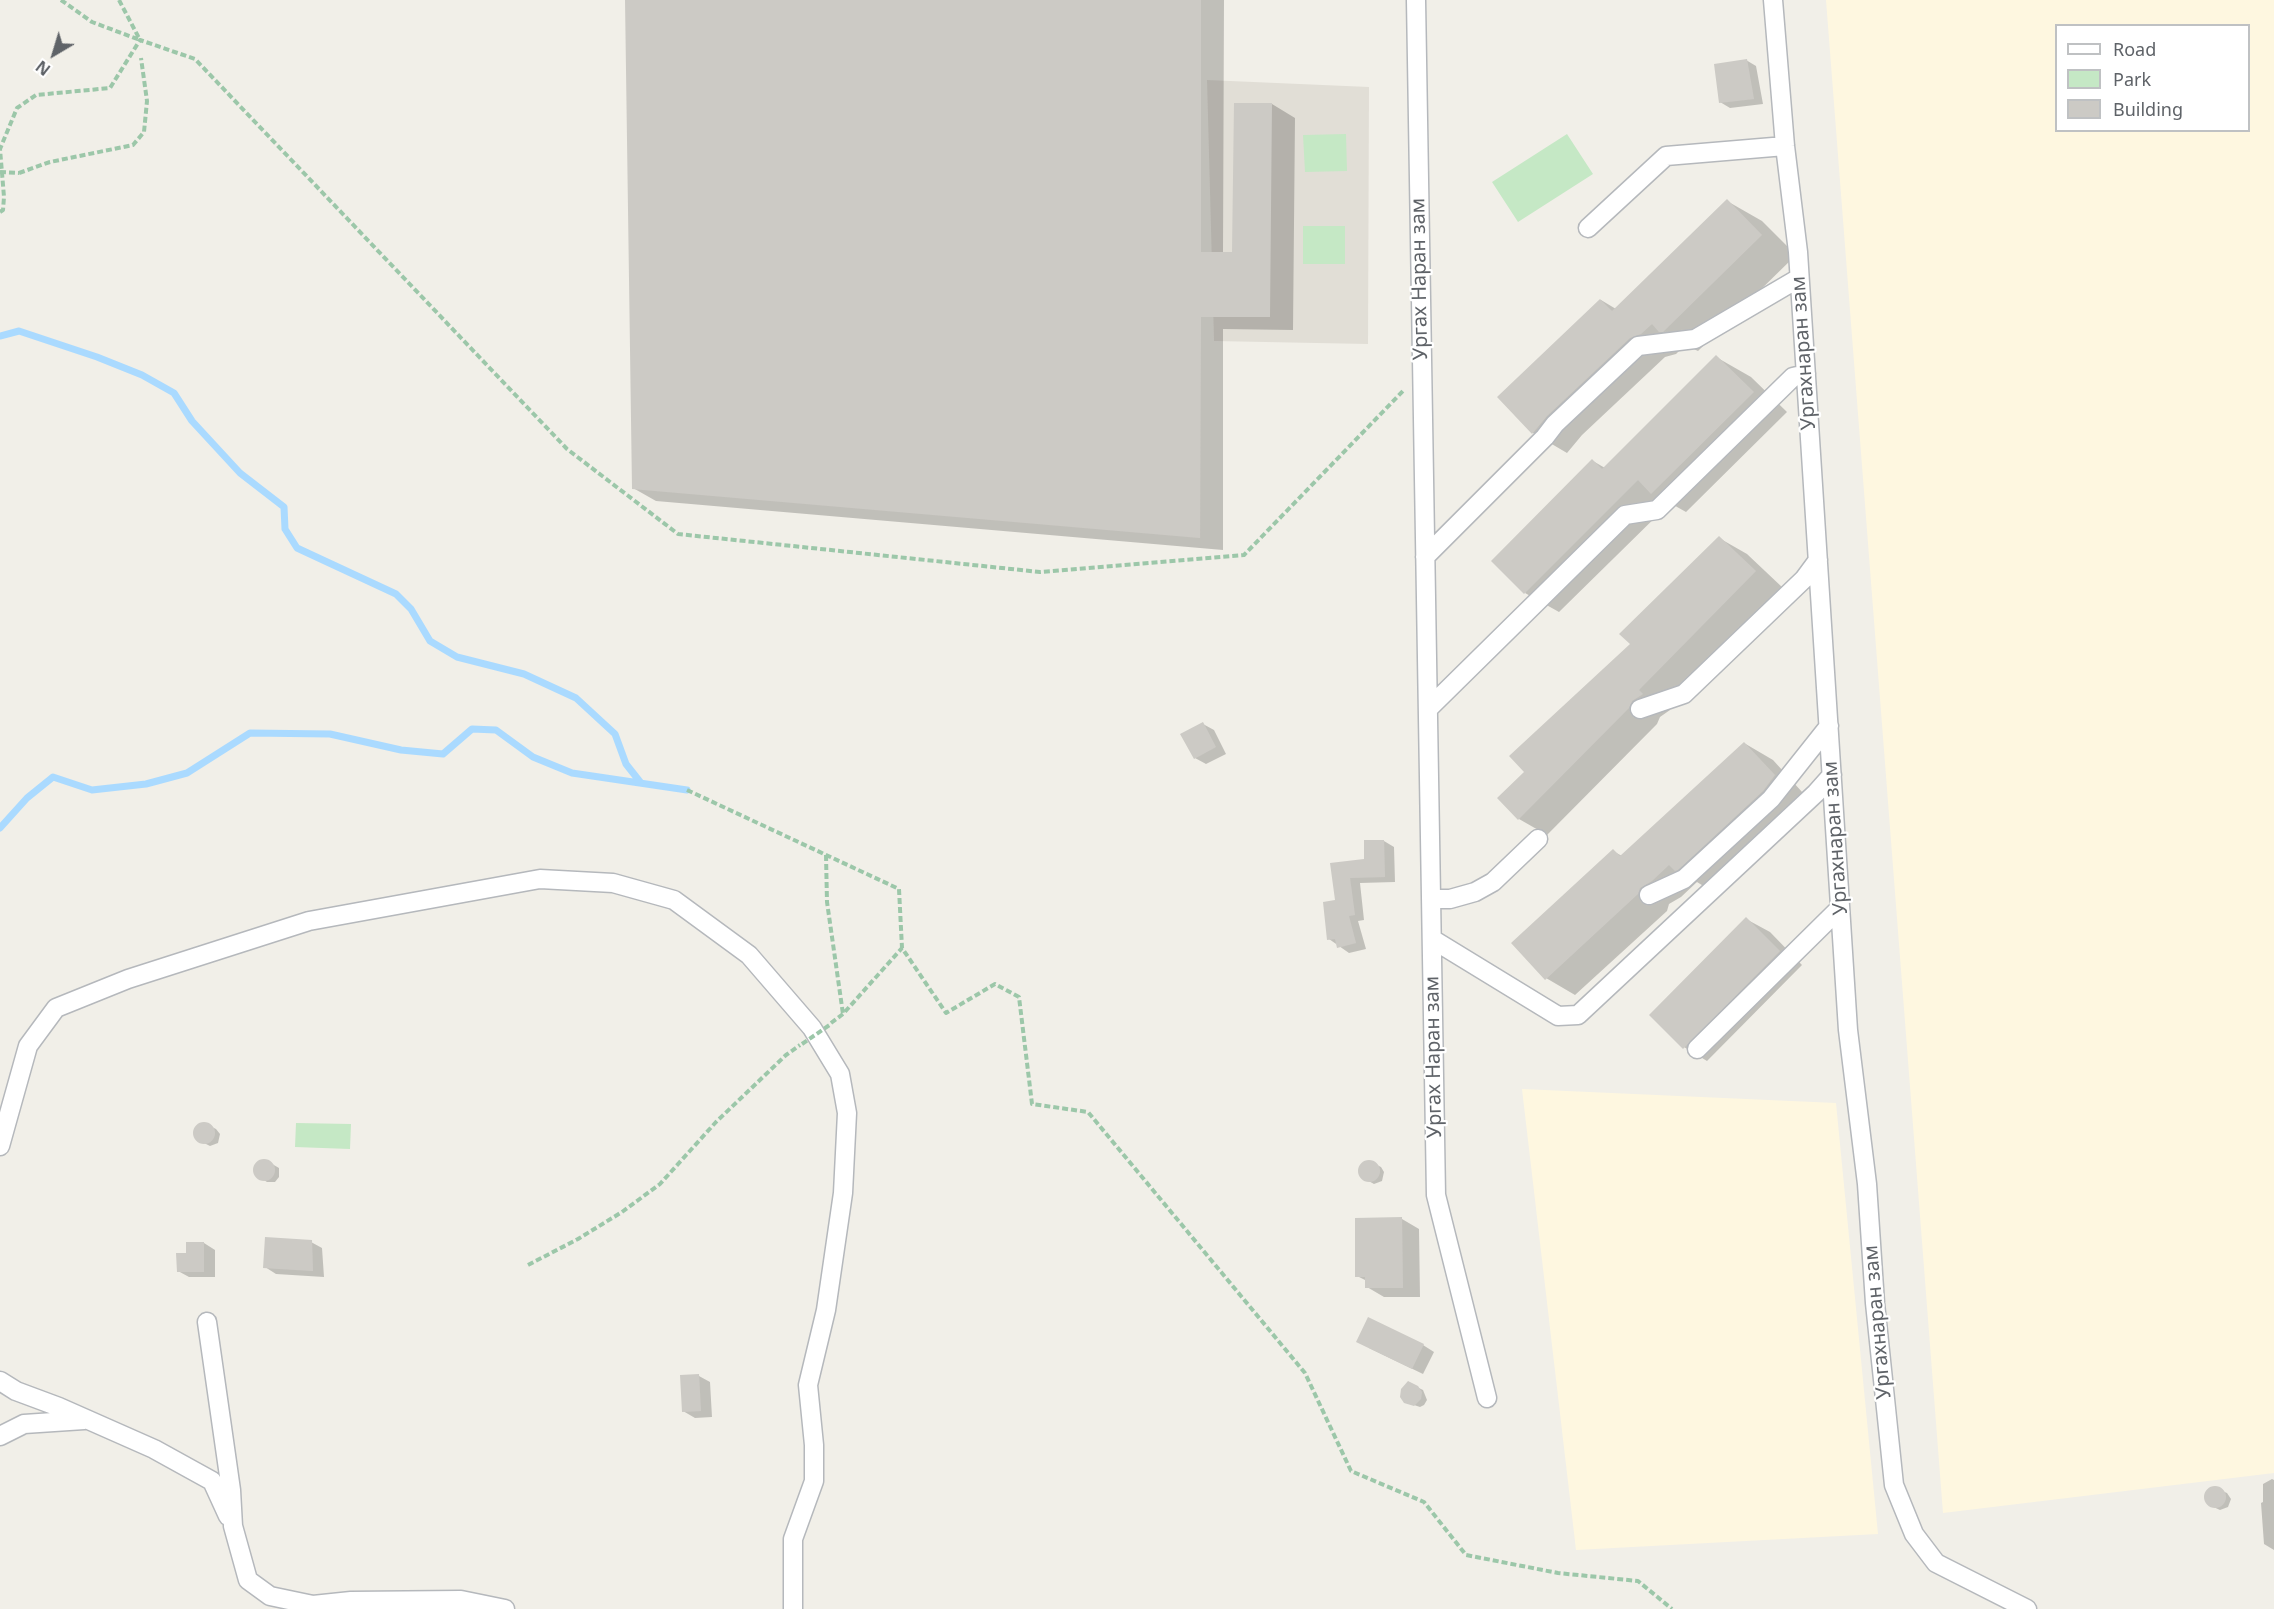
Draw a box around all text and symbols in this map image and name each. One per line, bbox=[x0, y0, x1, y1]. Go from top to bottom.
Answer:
north arrow bbox=[24, 24, 84, 84]
legend bbox=[2055, 24, 2250, 132]
text: Road bbox=[2113, 37, 2156, 61]
text: N bbox=[31, 56, 55, 81]
text: Park bbox=[2113, 67, 2151, 91]
text: Building bbox=[2113, 97, 2183, 121]
street label: Ургах Наран зам bbox=[1407, 198, 1433, 360]
street label: Ургахнаран зам bbox=[1787, 275, 1821, 431]
street label: Ургахнаран зам bbox=[1819, 760, 1853, 916]
street label: Ургах Наран зам bbox=[1421, 976, 1447, 1138]
street label: Ургахнаран зам bbox=[1859, 1244, 1897, 1400]

